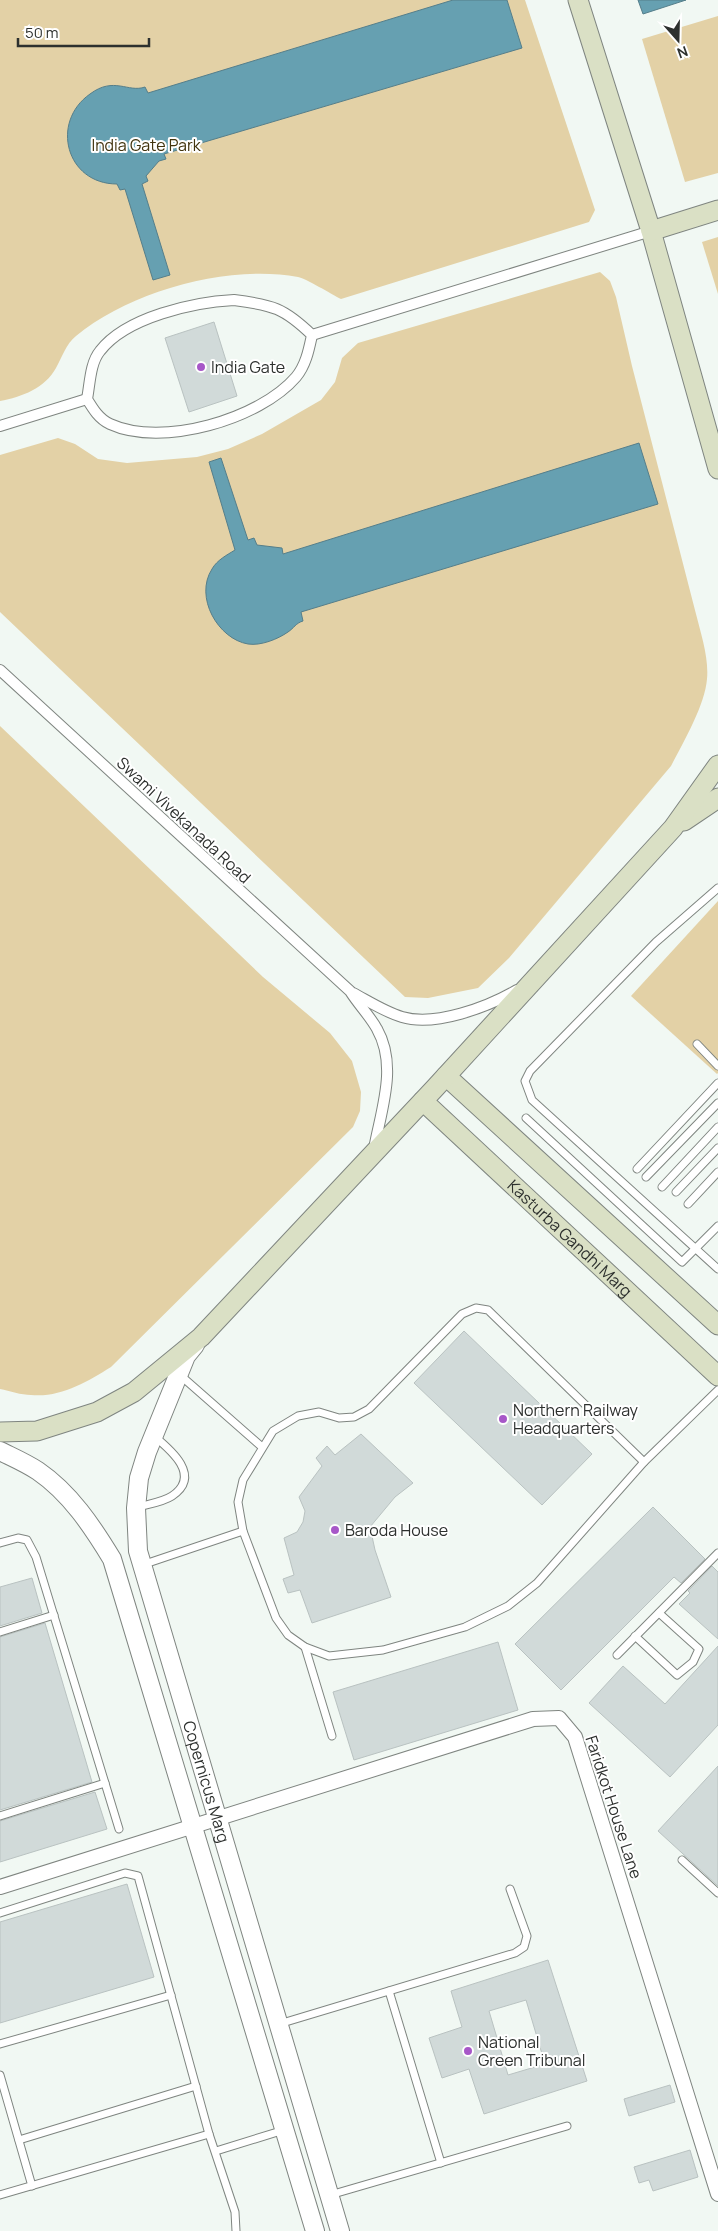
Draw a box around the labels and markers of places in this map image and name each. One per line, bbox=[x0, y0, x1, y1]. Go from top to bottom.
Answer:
place label: India Gate bbox=[211, 356, 285, 378]
marker: India Gate bbox=[195, 361, 207, 373]
place label: Northern Railway Headquarters bbox=[513, 1399, 639, 1439]
marker: Northern Railway Headquarters bbox=[497, 1413, 509, 1425]
place label: Baroda House bbox=[345, 1519, 448, 1541]
marker: Baroda House bbox=[329, 1524, 341, 1536]
place label: National Green Tribunal bbox=[478, 2031, 585, 2071]
marker: National Green Tribunal bbox=[462, 2045, 474, 2057]

